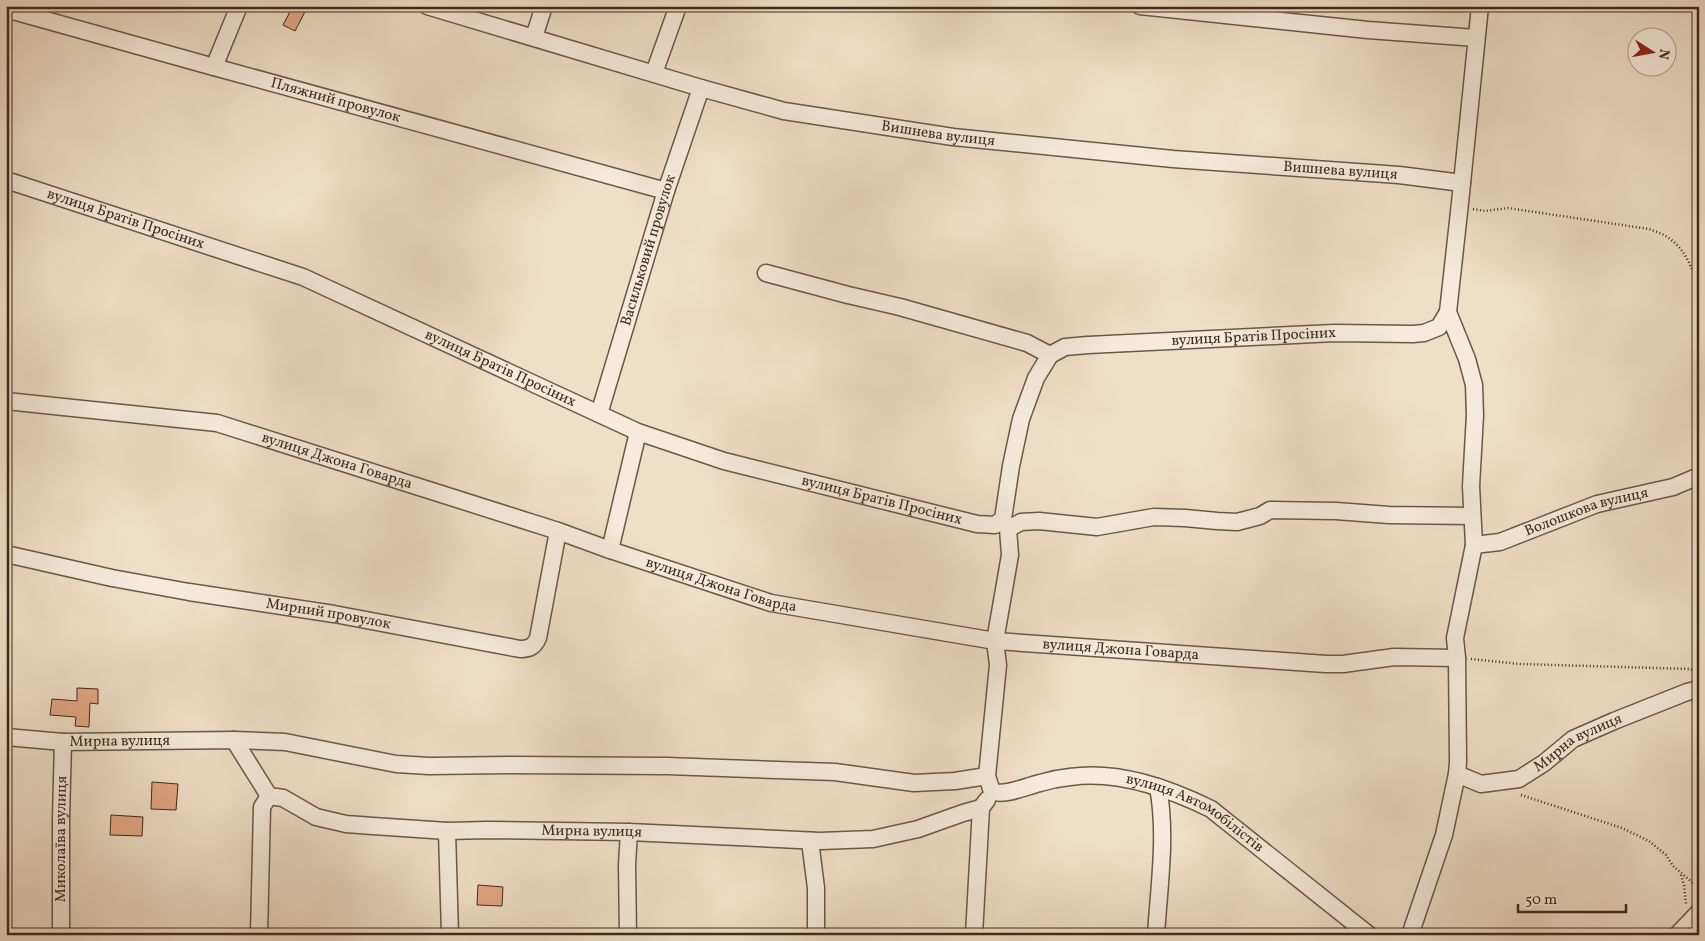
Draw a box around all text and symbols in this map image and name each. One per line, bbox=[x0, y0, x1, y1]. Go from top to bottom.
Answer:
north arrow bbox=[1628, 28, 1678, 78]
text: N bbox=[1653, 47, 1674, 61]
street label: Пляжний провулок bbox=[268, 73, 403, 128]
street label: Вишнева вулиця bbox=[880, 116, 996, 152]
street label: Вишнева вулиця bbox=[1283, 156, 1398, 185]
street label: Васильковий провулок bbox=[616, 172, 681, 328]
street label: вулиця Братів Просіних bbox=[44, 184, 207, 255]
street label: вулиця Братів Просіних bbox=[1171, 322, 1337, 351]
street label: вулиця Братів Просіних bbox=[421, 324, 580, 413]
street label: вулиця Джона Говарда bbox=[259, 427, 415, 495]
street label: вулиця Братів Просіних bbox=[799, 470, 964, 530]
street label: Волошкова вулиця bbox=[1522, 482, 1650, 542]
street label: вулиця Джона Говарда bbox=[643, 552, 798, 618]
street label: Мирний провулок bbox=[264, 593, 393, 635]
street label: вулиця Джона Говарда bbox=[1042, 634, 1200, 666]
street label: Мирна вулиця bbox=[1530, 708, 1625, 777]
street label: Мирна вулиця bbox=[69, 730, 170, 752]
street label: вулиця Автомобілістів bbox=[1124, 769, 1268, 858]
street label: Миколаїва вулиця bbox=[51, 775, 73, 902]
street label: Мирна вулиця bbox=[541, 820, 643, 843]
scale bar bbox=[1518, 881, 1625, 913]
text: 50 m bbox=[1525, 890, 1557, 911]

